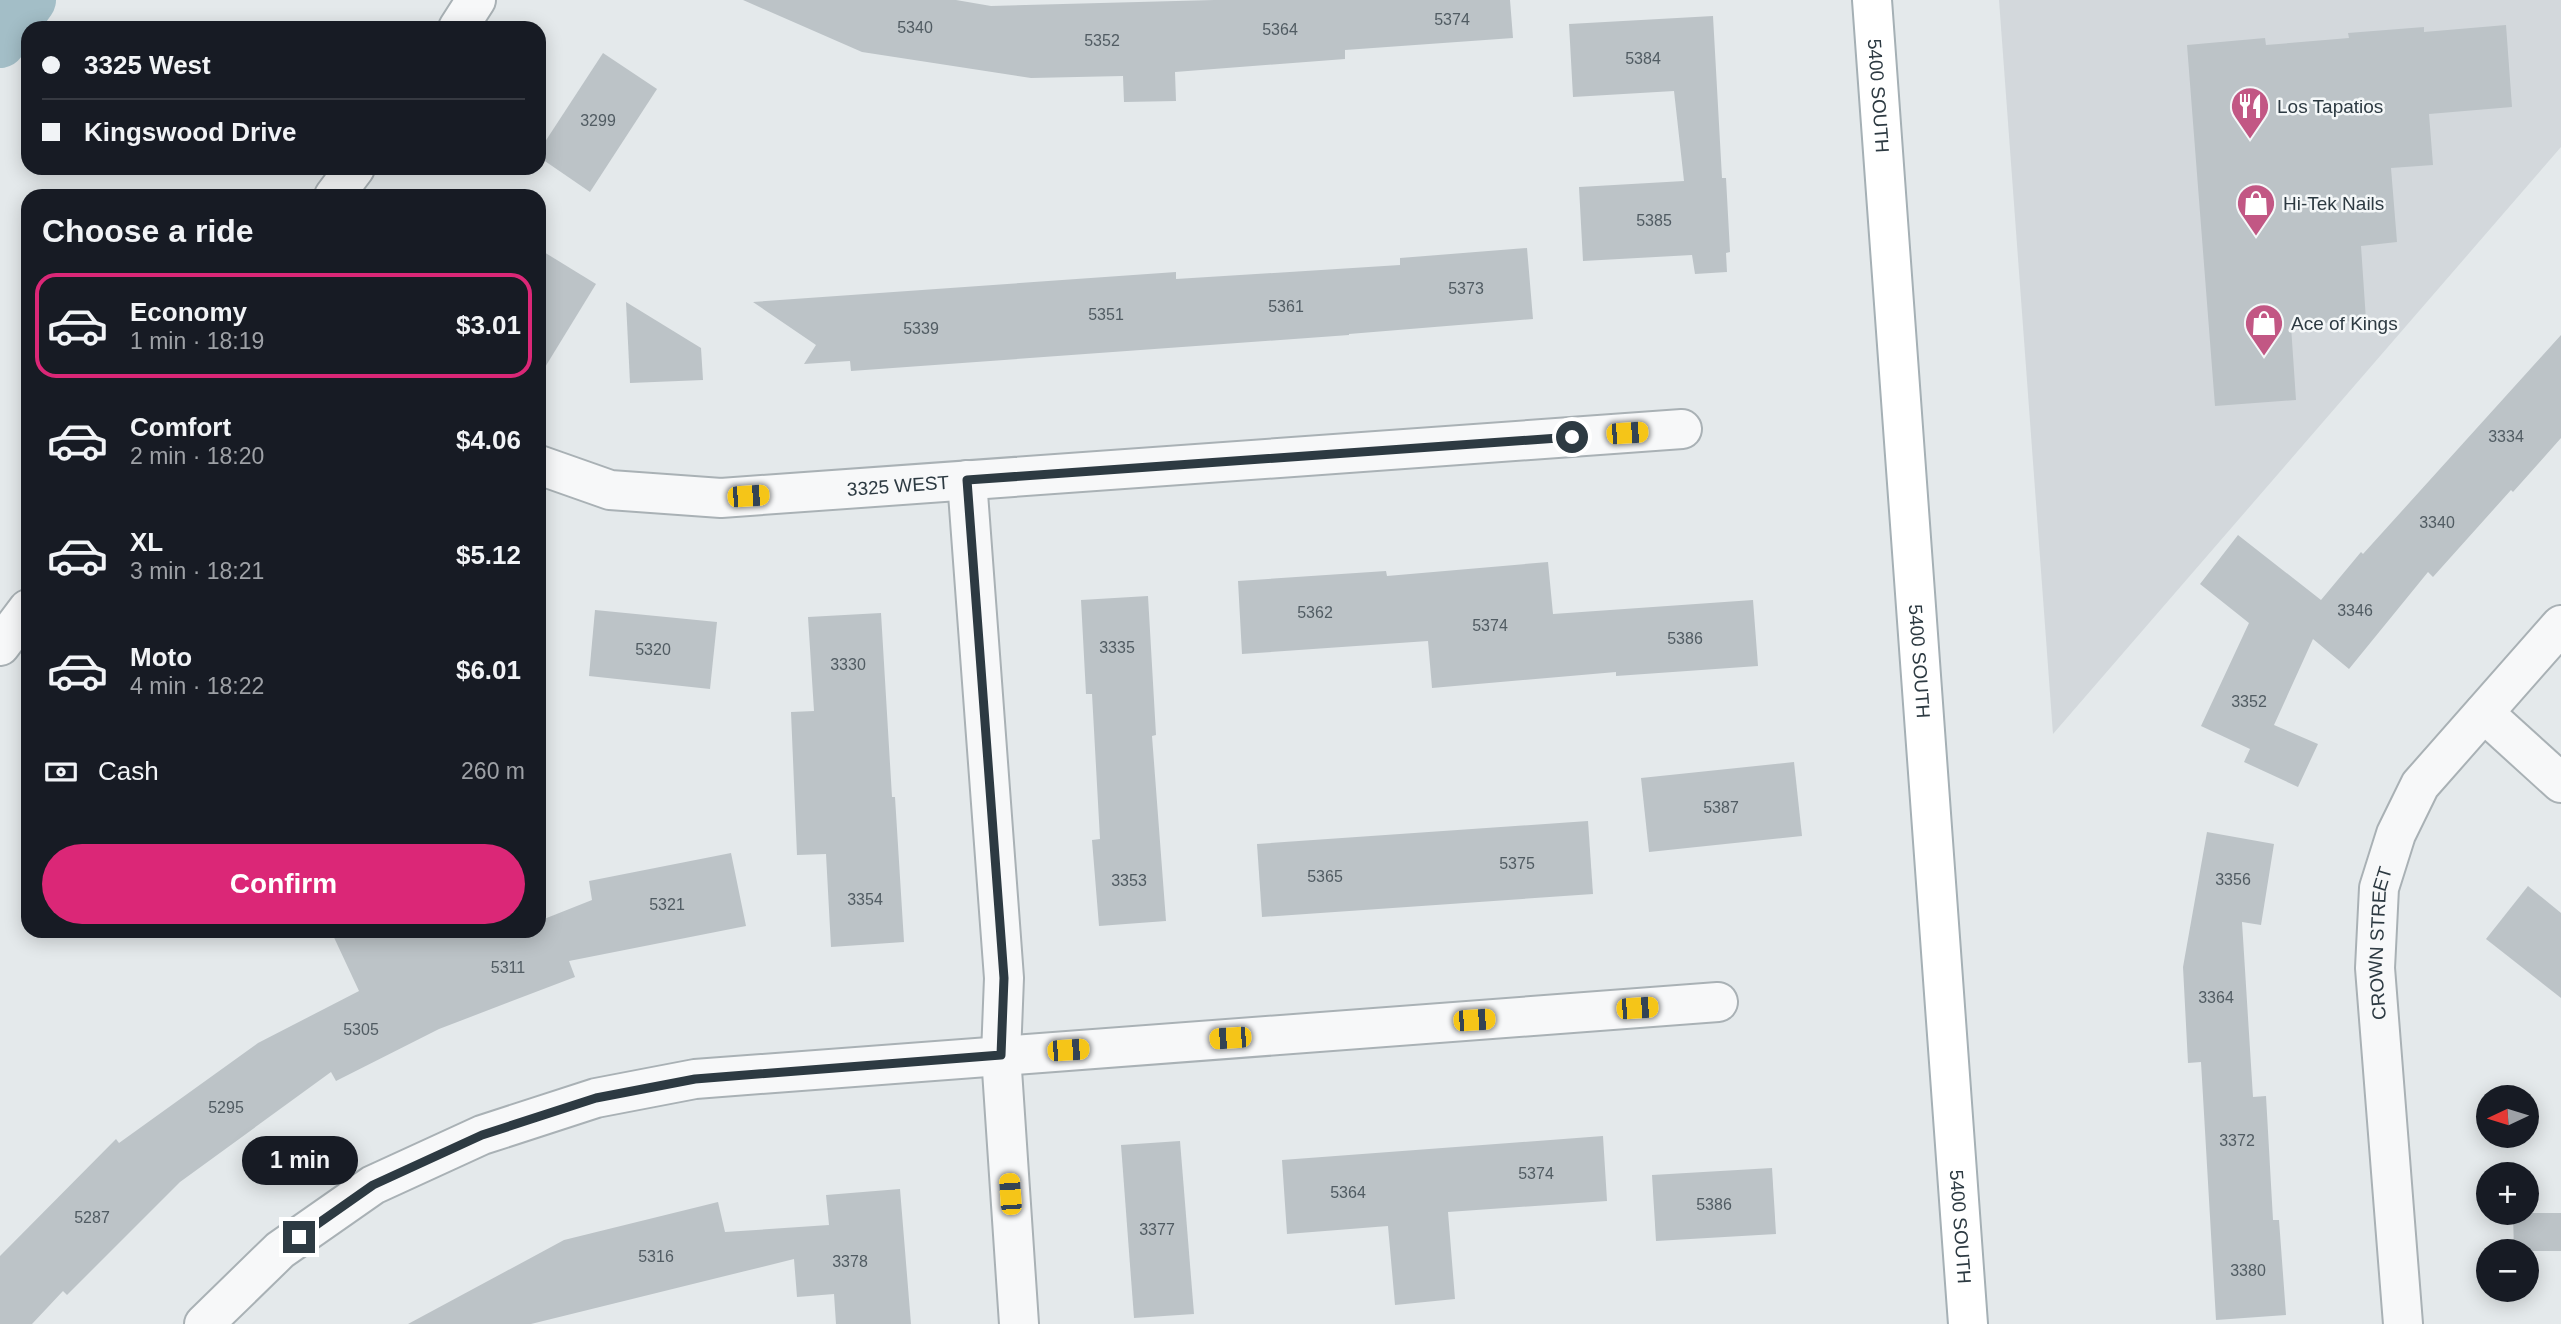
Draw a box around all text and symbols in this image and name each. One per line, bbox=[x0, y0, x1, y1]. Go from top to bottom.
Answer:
house number: 5374 bbox=[1434, 11, 1470, 28]
house number: 5340 bbox=[897, 19, 933, 36]
house number: 5364 bbox=[1262, 21, 1298, 38]
house number: 5352 bbox=[1084, 32, 1120, 49]
street label: 5400 SOUTH bbox=[1864, 38, 1894, 153]
text: 3325 West bbox=[84, 50, 211, 80]
house number: 5384 bbox=[1625, 50, 1661, 67]
restaurant icon: Los Tapatios bbox=[2229, 85, 2271, 140]
place label: Los Tapatios bbox=[2277, 96, 2383, 117]
house number: 3299 bbox=[580, 112, 616, 129]
text: Kingswood Drive bbox=[84, 117, 296, 147]
shop icon: Hi-Tek Nails bbox=[2235, 182, 2277, 237]
place label: Hi-Tek Nails bbox=[2283, 193, 2384, 214]
house number: 5385 bbox=[1636, 212, 1672, 229]
text: Choose a ride bbox=[42, 213, 254, 249]
house number: 5373 bbox=[1448, 280, 1484, 297]
icon: car bbox=[46, 294, 109, 357]
text: Economy bbox=[130, 297, 247, 327]
house number: 5361 bbox=[1268, 298, 1304, 315]
shop icon: Ace of Kings bbox=[2243, 302, 2285, 357]
house number: 5351 bbox=[1088, 306, 1124, 323]
text: $3.01 bbox=[456, 310, 521, 340]
place label: Ace of Kings bbox=[2291, 313, 2398, 334]
house number: 5339 bbox=[903, 320, 939, 337]
text: 1 min · 18:19 bbox=[130, 328, 264, 354]
icon: car bbox=[46, 409, 109, 472]
text: Comfort bbox=[130, 412, 231, 442]
route start bbox=[1556, 421, 1588, 453]
car bbox=[1606, 421, 1649, 445]
text: $4.06 bbox=[456, 425, 521, 455]
house number: 3334 bbox=[2488, 428, 2524, 445]
text: 2 min · 18:20 bbox=[130, 443, 264, 469]
street label: 3325 WEST bbox=[846, 471, 950, 499]
car bbox=[727, 484, 770, 508]
house number: 3340 bbox=[2419, 514, 2455, 531]
icon: car bbox=[46, 524, 109, 587]
text: XL bbox=[130, 527, 163, 557]
text: $5.12 bbox=[456, 540, 521, 570]
text: 3 min · 18:21 bbox=[130, 558, 264, 584]
house number: 3346 bbox=[2337, 602, 2373, 619]
house number: 5362 bbox=[1297, 604, 1333, 621]
street label: 5400 SOUTH bbox=[1905, 604, 1935, 719]
house number: 5374 bbox=[1472, 617, 1508, 634]
house number: 5386 bbox=[1667, 630, 1703, 647]
icon: car bbox=[46, 639, 109, 702]
house number: 3335 bbox=[1099, 639, 1135, 656]
house number: 5320 bbox=[635, 641, 671, 658]
text: Moto bbox=[130, 642, 192, 672]
text: $6.01 bbox=[456, 655, 521, 685]
house number: 3330 bbox=[830, 656, 866, 673]
text: 4 min · 18:22 bbox=[130, 673, 264, 699]
house number: 3352 bbox=[2231, 693, 2267, 710]
icon: cash bbox=[42, 753, 80, 791]
text: Cash bbox=[98, 756, 159, 786]
text: 260 m bbox=[461, 758, 525, 784]
house number: 5387 bbox=[1703, 799, 1739, 816]
button: Confirm bbox=[42, 844, 525, 924]
house number: 5375 bbox=[1499, 855, 1535, 872]
street label: CROWN STREET bbox=[2364, 864, 2396, 1021]
house number: 5365 bbox=[1307, 868, 1343, 885]
house number: 3356 bbox=[2215, 871, 2251, 888]
house number: 3353 bbox=[1111, 872, 1147, 889]
house number: 3354 bbox=[847, 891, 883, 908]
house number: 5321 bbox=[649, 896, 685, 913]
house number: 5311 bbox=[491, 959, 525, 976]
house number: 3364 bbox=[2198, 989, 2234, 1006]
car bbox=[1616, 996, 1659, 1020]
car bbox=[1453, 1008, 1496, 1032]
house number: 5305 bbox=[343, 1021, 379, 1038]
car bbox=[1209, 1026, 1252, 1050]
car bbox=[1047, 1038, 1090, 1062]
north arrow bbox=[2476, 1085, 2539, 1148]
map controls bbox=[2476, 1085, 2539, 1302]
house number: 5295 bbox=[208, 1099, 244, 1116]
house number: 3372 bbox=[2219, 1132, 2255, 1149]
callout: 1 min bbox=[241, 1136, 357, 1184]
text: 1 min bbox=[270, 1147, 330, 1173]
button: + bbox=[2476, 1162, 2539, 1225]
house number: 5374 bbox=[1518, 1165, 1554, 1182]
street label: 5400 SOUTH bbox=[1946, 1169, 1976, 1284]
car bbox=[999, 1172, 1022, 1216]
house number: 5364 bbox=[1330, 1184, 1366, 1201]
house number: 5386 bbox=[1696, 1196, 1732, 1213]
house number: 5287 bbox=[74, 1209, 110, 1226]
route end bbox=[283, 1221, 315, 1253]
house number: 3377 bbox=[1139, 1221, 1175, 1238]
button: − bbox=[2476, 1239, 2539, 1302]
house number: 5316 bbox=[638, 1248, 674, 1265]
house number: 3378 bbox=[832, 1253, 868, 1270]
house number: 3380 bbox=[2230, 1262, 2266, 1279]

